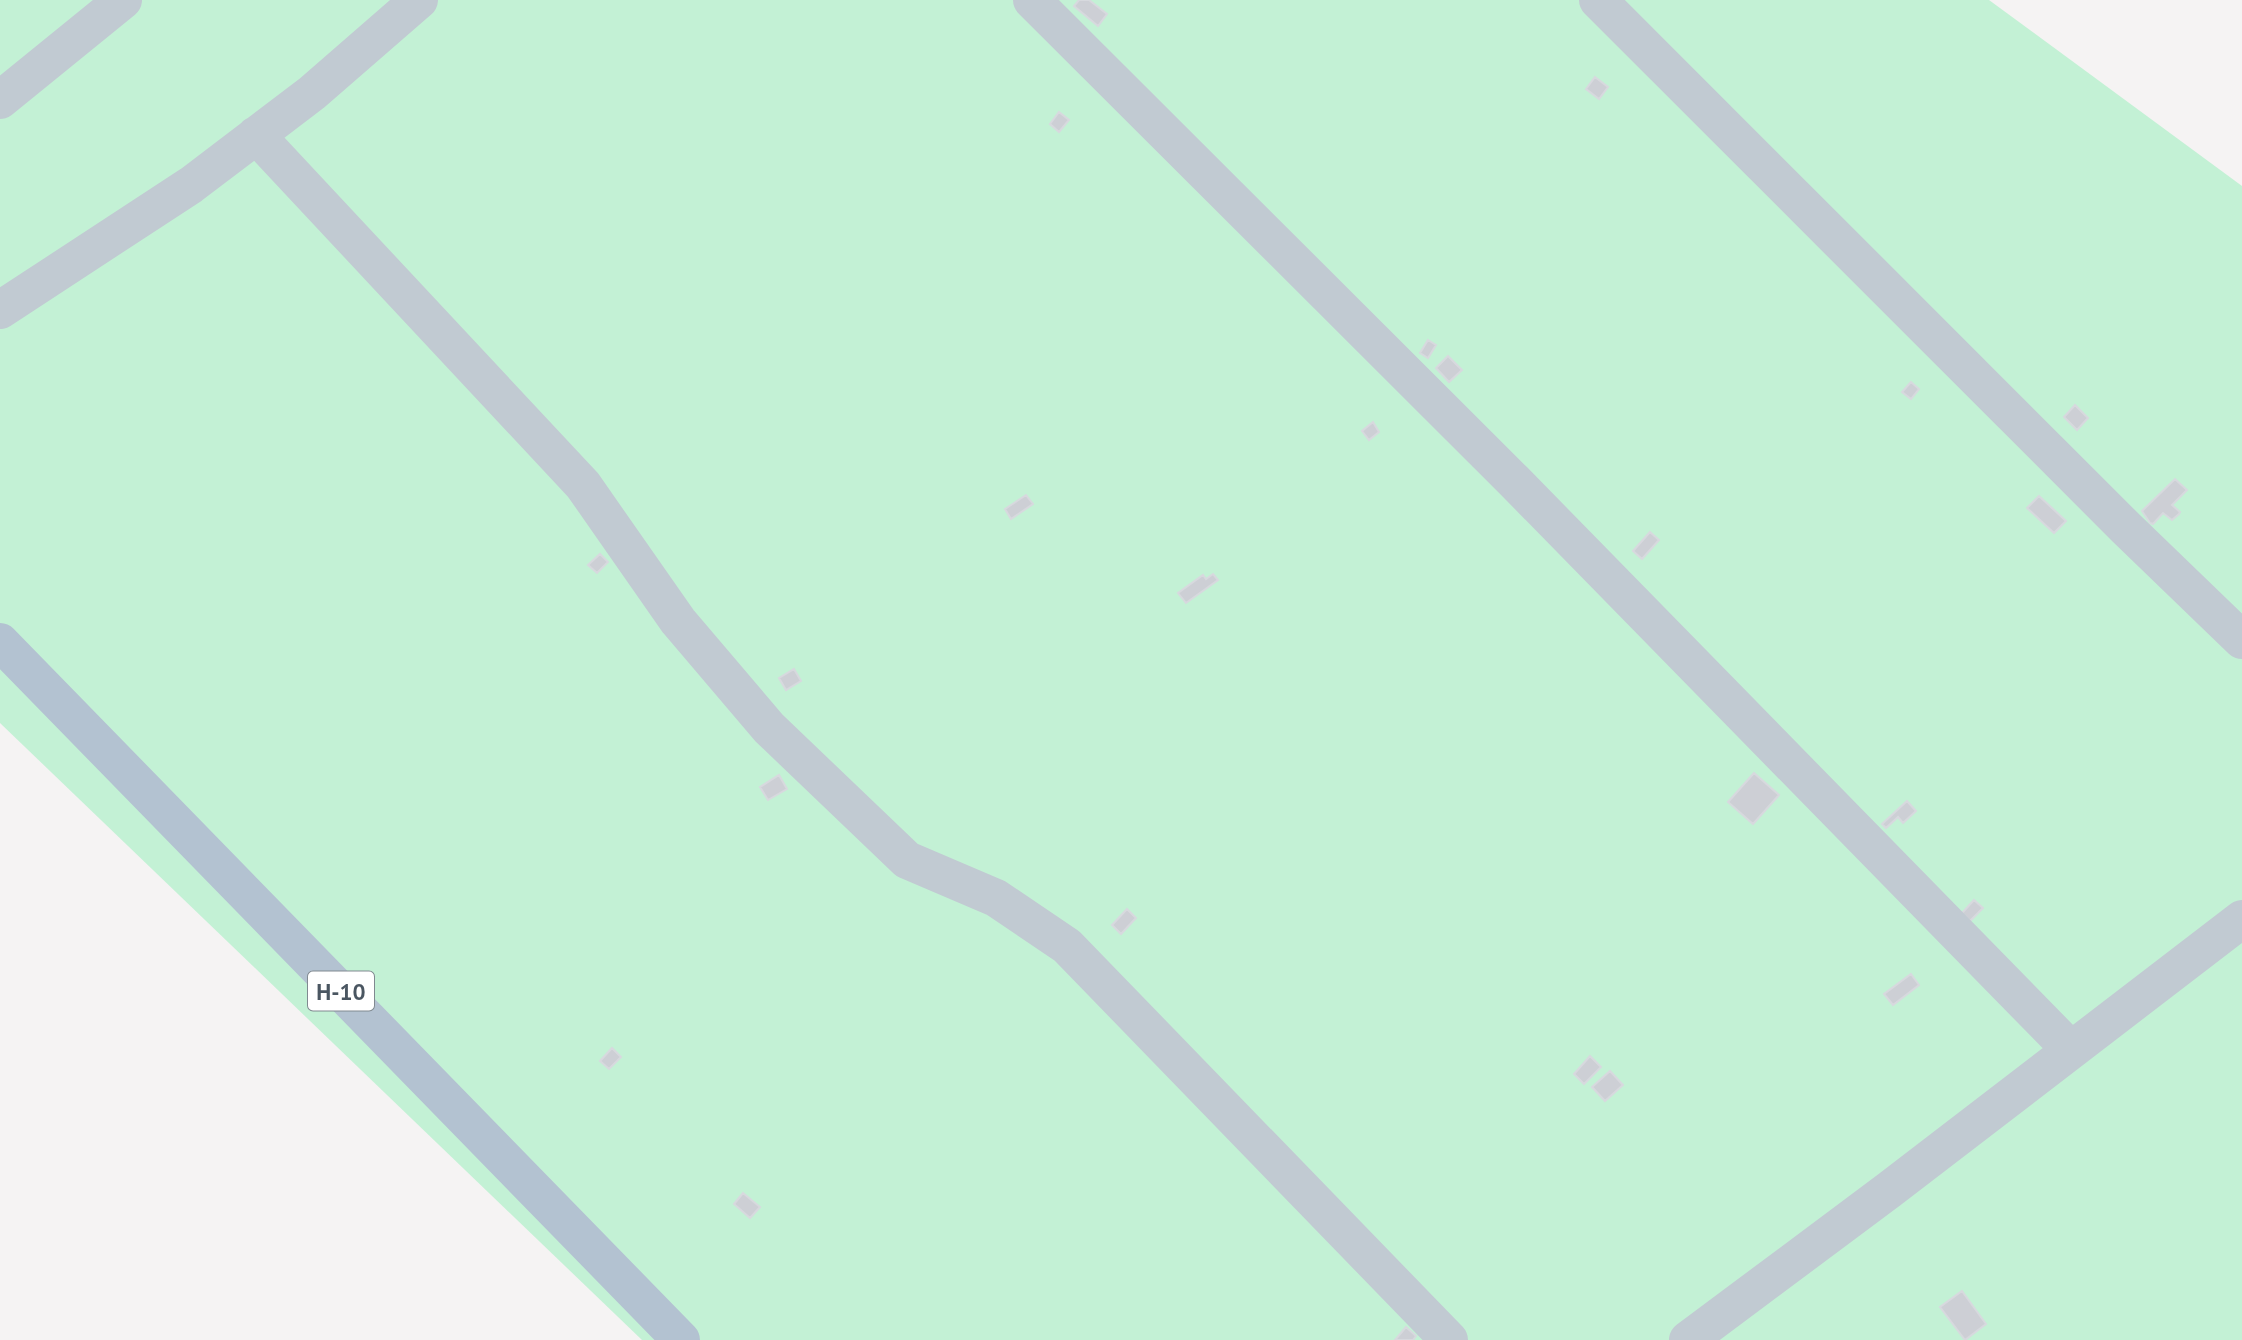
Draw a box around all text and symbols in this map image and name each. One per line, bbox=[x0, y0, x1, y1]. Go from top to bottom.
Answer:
road number: Н-10 bbox=[308, 972, 374, 1010]

